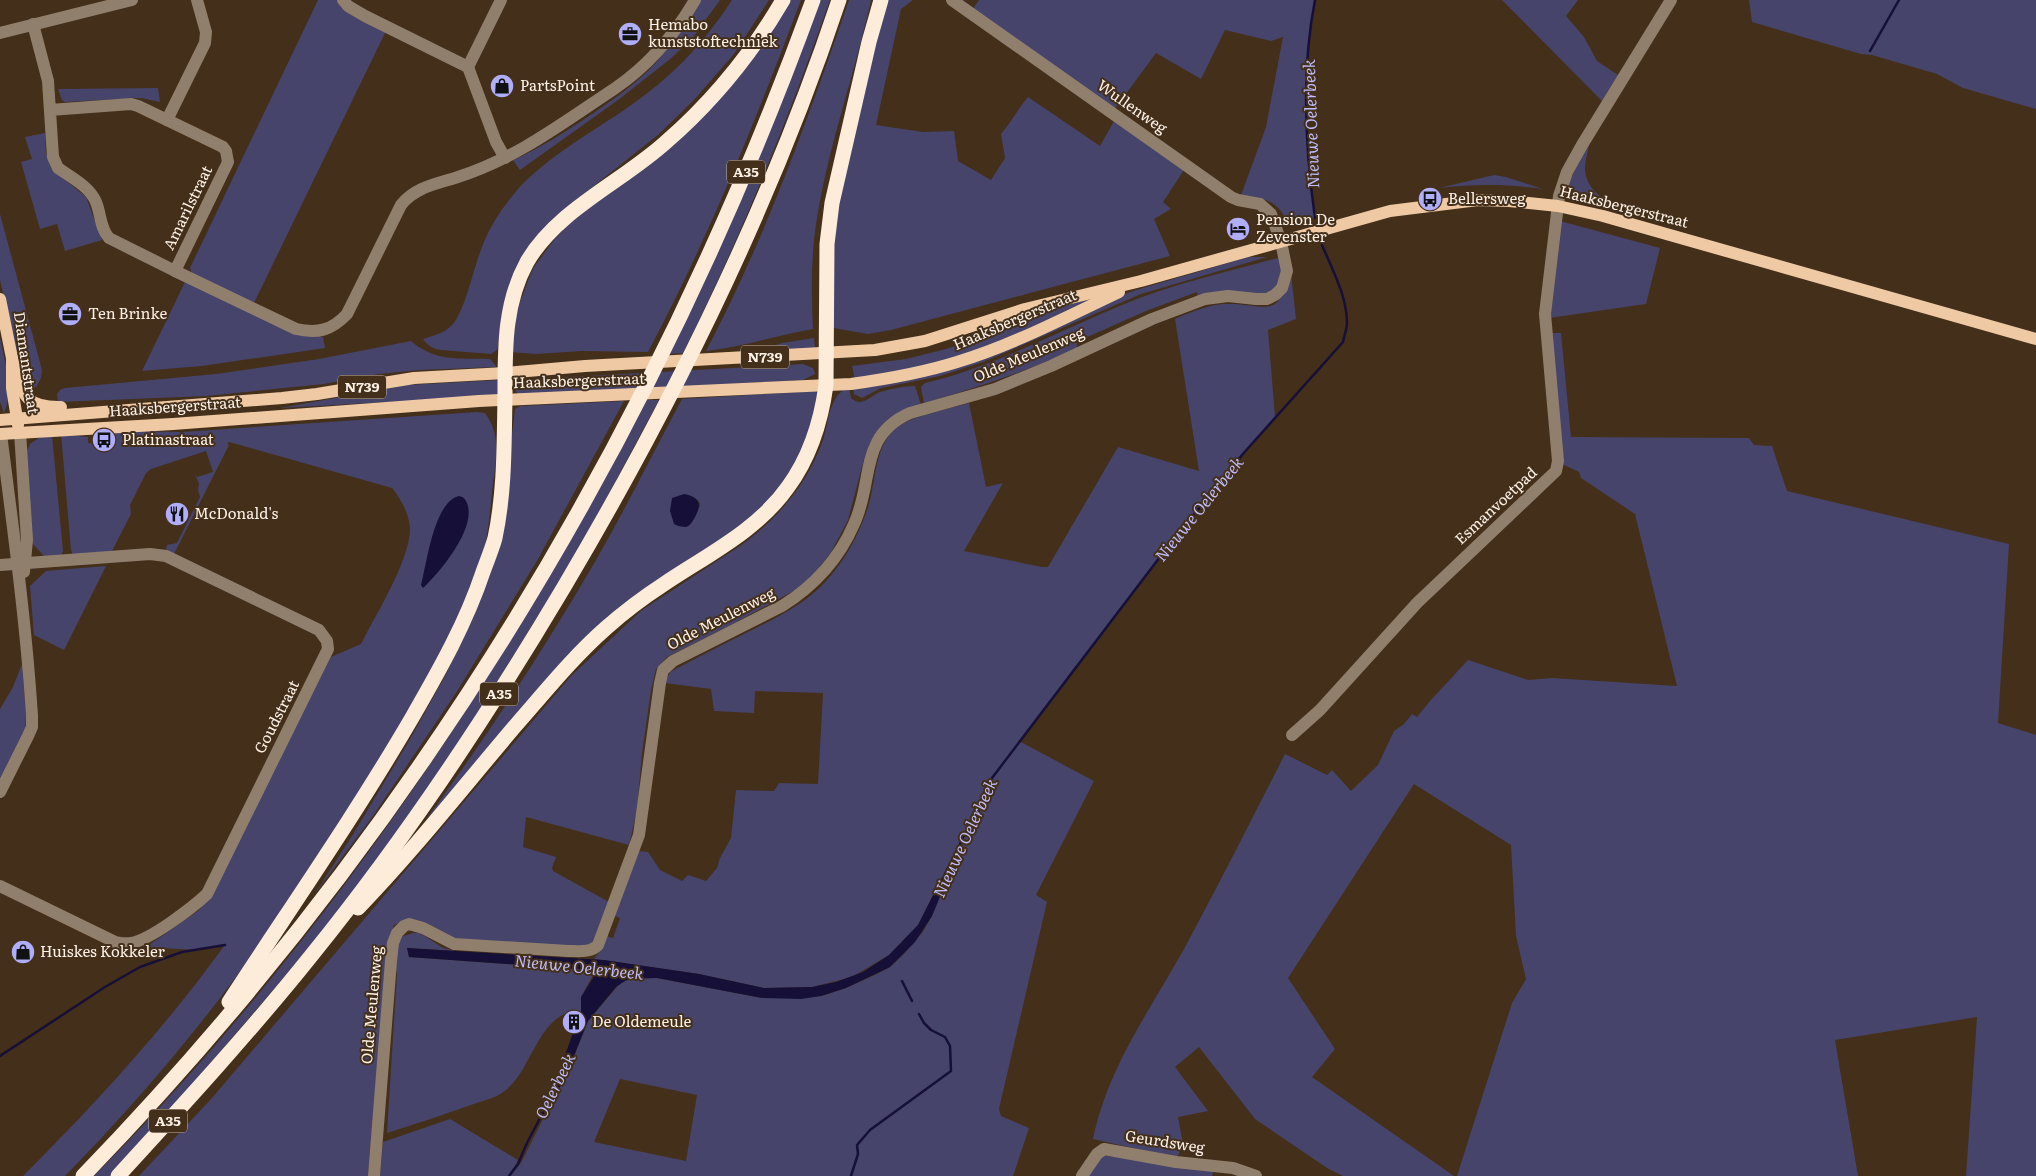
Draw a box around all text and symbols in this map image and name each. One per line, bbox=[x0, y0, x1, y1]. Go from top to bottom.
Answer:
place label: Hemabo kunststoftechniek bbox=[648, 12, 779, 52]
office icon: Hemabo kunststoftechniek bbox=[617, 21, 643, 47]
water label: Nieuwe Oelerbeek bbox=[1296, 59, 1324, 189]
shop icon: PartsPoint bbox=[489, 73, 515, 99]
place label: PartsPoint bbox=[520, 73, 595, 96]
street label: Wullenweg bbox=[1093, 73, 1173, 139]
road number: A35 bbox=[727, 160, 765, 183]
street label: Amarilstraat bbox=[156, 161, 217, 254]
street label: Haaksbergerstraat bbox=[1557, 178, 1691, 233]
bus stop icon: Bellersweg bbox=[1417, 186, 1443, 212]
place label: Bellersweg bbox=[1448, 186, 1526, 209]
place label: Pension De Zevenster bbox=[1256, 207, 1335, 247]
hotel icon: Pension De Zevenster bbox=[1225, 216, 1251, 242]
street label: Haaksbergerstraat bbox=[949, 282, 1080, 355]
office icon: Ten Brinke bbox=[57, 301, 83, 327]
place label: Ten Brinke bbox=[88, 301, 167, 324]
street label: Diamantstraat bbox=[9, 310, 46, 416]
street label: Olde Meulenweg bbox=[969, 320, 1088, 387]
road number: N739 bbox=[741, 346, 789, 368]
street label: Haaksbergerstraat bbox=[512, 366, 645, 393]
road number: N739 bbox=[338, 376, 386, 398]
street label: Haaksbergerstraat bbox=[108, 389, 242, 422]
bus stop icon: Platinastraat bbox=[91, 427, 117, 453]
place label: Platinastraat bbox=[122, 427, 214, 450]
water label: Nieuwe Oelerbeek bbox=[1148, 450, 1248, 566]
street label: Esmanvoetpad bbox=[1449, 461, 1541, 549]
restaurant icon: McDonald's bbox=[164, 501, 190, 527]
place label: McDonald's bbox=[194, 501, 278, 524]
street label: Olde Meulenweg bbox=[662, 580, 779, 655]
street label: Goudstraat bbox=[247, 675, 304, 757]
road number: A35 bbox=[480, 682, 518, 706]
water label: Nieuwe Oelerbeek bbox=[926, 774, 1002, 901]
shop icon: Huiskes Kokkeler bbox=[10, 939, 36, 965]
place label: Huiskes Kokkeler bbox=[40, 939, 165, 962]
street label: Olde Meulenweg bbox=[354, 944, 387, 1065]
water label: Nieuwe Oelerbeek bbox=[514, 947, 645, 985]
building icon: De Oldemeule bbox=[561, 1009, 587, 1035]
place label: De Oldemeule bbox=[592, 1009, 692, 1032]
water label: Oelerbeek bbox=[528, 1048, 580, 1122]
road number: A35 bbox=[149, 1110, 187, 1132]
street label: Geurdsweg bbox=[1124, 1123, 1207, 1158]

